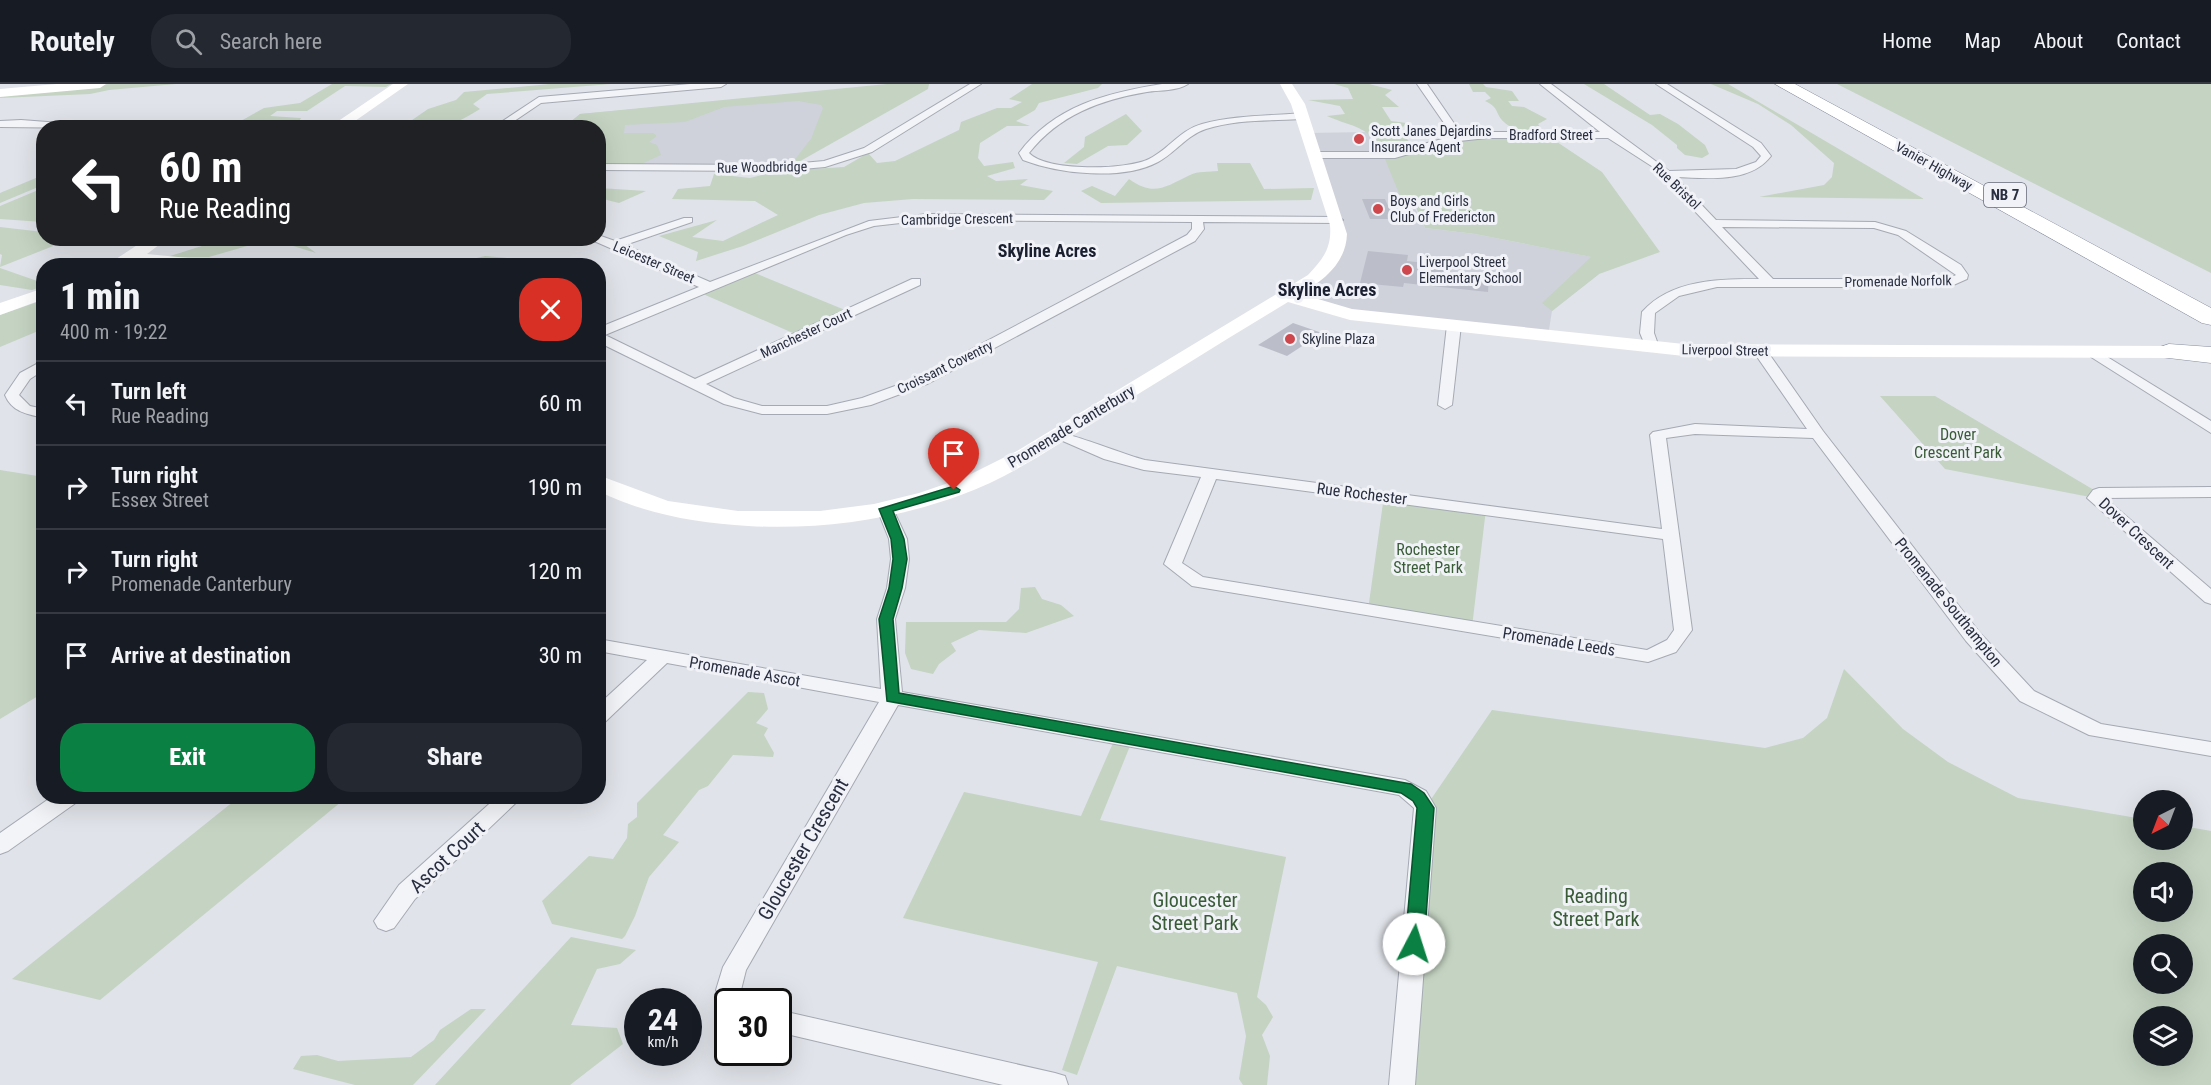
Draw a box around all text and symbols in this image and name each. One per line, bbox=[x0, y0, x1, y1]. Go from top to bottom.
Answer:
search box bbox=[151, 14, 571, 68]
text: Routely bbox=[30, 25, 115, 58]
icon: search bbox=[172, 25, 205, 58]
text: Search here bbox=[220, 29, 322, 54]
text: Home bbox=[1882, 29, 1932, 53]
text: Map bbox=[1965, 29, 2001, 53]
text: About bbox=[2034, 29, 2083, 53]
text: Contact bbox=[2116, 29, 2181, 53]
place label: Scott Janes Dejardins Insurance Agent bbox=[1371, 123, 1492, 155]
street label: Bradford Street bbox=[1509, 127, 1593, 143]
marker: Scott Janes Dejardins Insurance Agent bbox=[1352, 132, 1366, 146]
street label: Vanier Highway bbox=[1893, 138, 1975, 194]
text: 60 m bbox=[159, 143, 242, 192]
icon: left bbox=[60, 144, 138, 222]
street label: Rue Woodbridge bbox=[717, 158, 808, 176]
street label: Rue Bristol bbox=[1650, 159, 1704, 213]
road number: NB 7 bbox=[1984, 183, 2026, 207]
text: Rue Reading bbox=[159, 193, 291, 225]
place label: Boys and Girls Club of Fredericton bbox=[1390, 193, 1495, 225]
marker: Boys and Girls Club of Fredericton bbox=[1371, 202, 1385, 216]
street label: Cambridge Crescent bbox=[901, 210, 1013, 228]
street label: Leicester Street bbox=[611, 238, 697, 286]
district label: Skyline Acres bbox=[998, 240, 1096, 261]
place label: Liverpool Street Elementary School bbox=[1419, 254, 1522, 286]
marker: Liverpool Street Elementary School bbox=[1400, 263, 1414, 277]
street label: Promenade Norfolk bbox=[1844, 272, 1952, 290]
text: 1 min bbox=[60, 276, 140, 318]
button: close bbox=[519, 278, 582, 341]
district label: Skyline Acres bbox=[1278, 279, 1376, 300]
street label: Manchester Court bbox=[758, 305, 854, 361]
text: 400 m · 19:22 bbox=[60, 320, 167, 344]
place label: Skyline Plaza bbox=[1302, 331, 1375, 347]
marker: Skyline Plaza bbox=[1283, 332, 1297, 346]
street label: Croissant Coventry bbox=[895, 337, 996, 397]
street label: Liverpool Street bbox=[1681, 341, 1769, 359]
text: Turn left bbox=[111, 379, 186, 404]
street label: Promenade Canterbury bbox=[1004, 381, 1138, 472]
icon: left bbox=[60, 387, 93, 420]
text: 60 m bbox=[539, 391, 582, 416]
text: Rue Reading bbox=[111, 404, 209, 428]
park label: Dover Crescent Park bbox=[1914, 425, 2003, 462]
pin bbox=[928, 428, 979, 490]
icon: arrive bbox=[937, 437, 970, 470]
text: Turn right bbox=[111, 463, 198, 488]
icon: right bbox=[60, 471, 93, 504]
text: 190 m bbox=[528, 475, 582, 500]
street label: Rue Rochester bbox=[1316, 479, 1408, 508]
text: Essex Street bbox=[111, 488, 209, 512]
street label: Dover Crescent bbox=[2095, 494, 2178, 573]
street label: Promenade Southampton bbox=[1891, 534, 2006, 671]
park label: Rochester Street Park bbox=[1393, 540, 1464, 577]
text: Turn right bbox=[111, 547, 198, 572]
icon: right bbox=[60, 555, 93, 588]
text: 120 m bbox=[528, 559, 582, 584]
text: Promenade Canterbury bbox=[111, 572, 292, 596]
street label: Promenade Leeds bbox=[1501, 623, 1616, 660]
icon: arrive bbox=[60, 639, 93, 672]
text: Arrive at destination bbox=[111, 643, 291, 668]
text: 30 m bbox=[539, 643, 582, 668]
street label: Promenade Ascot bbox=[688, 652, 802, 691]
button: Exit bbox=[60, 723, 315, 792]
button: Share bbox=[327, 723, 582, 792]
street label: Gloucester Crescent bbox=[753, 774, 853, 924]
north arrow bbox=[2133, 790, 2193, 850]
map controls bbox=[2133, 790, 2193, 1066]
street label: Ascot Court bbox=[404, 816, 490, 898]
button: sound bbox=[2133, 862, 2193, 922]
park label: Reading Street Park bbox=[1552, 884, 1640, 931]
park label: Gloucester Street Park bbox=[1151, 888, 1239, 935]
position arrow bbox=[1382, 912, 1446, 976]
button: search bbox=[2133, 934, 2193, 994]
speed limit sign: 30 bbox=[714, 988, 792, 1066]
text: 24 bbox=[648, 1002, 678, 1037]
button: layers bbox=[2133, 1006, 2193, 1066]
text: km/h bbox=[648, 1033, 678, 1051]

